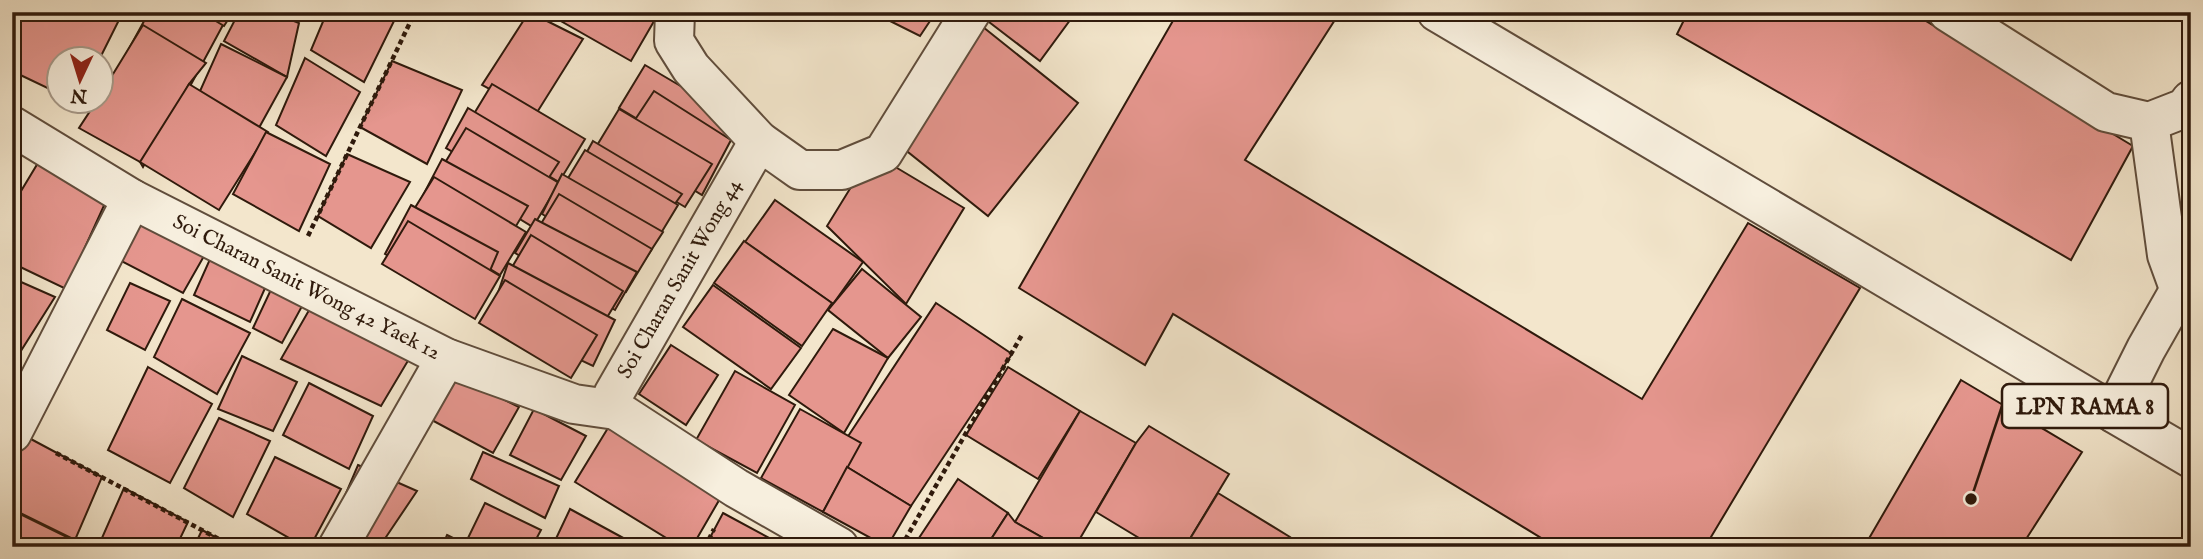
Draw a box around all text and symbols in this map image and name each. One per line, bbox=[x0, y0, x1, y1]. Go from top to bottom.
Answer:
north arrow bbox=[46, 46, 116, 116]
text: N bbox=[69, 82, 89, 108]
street label: Soi Charan Sanit Wong 44 bbox=[612, 174, 749, 384]
street label: Soi Charan Sanit Wong 42 Yaek 12 bbox=[168, 208, 445, 366]
callout: LPN RAMA 8 bbox=[2002, 384, 2168, 428]
text: LPN RAMA 8 bbox=[2016, 393, 2154, 422]

